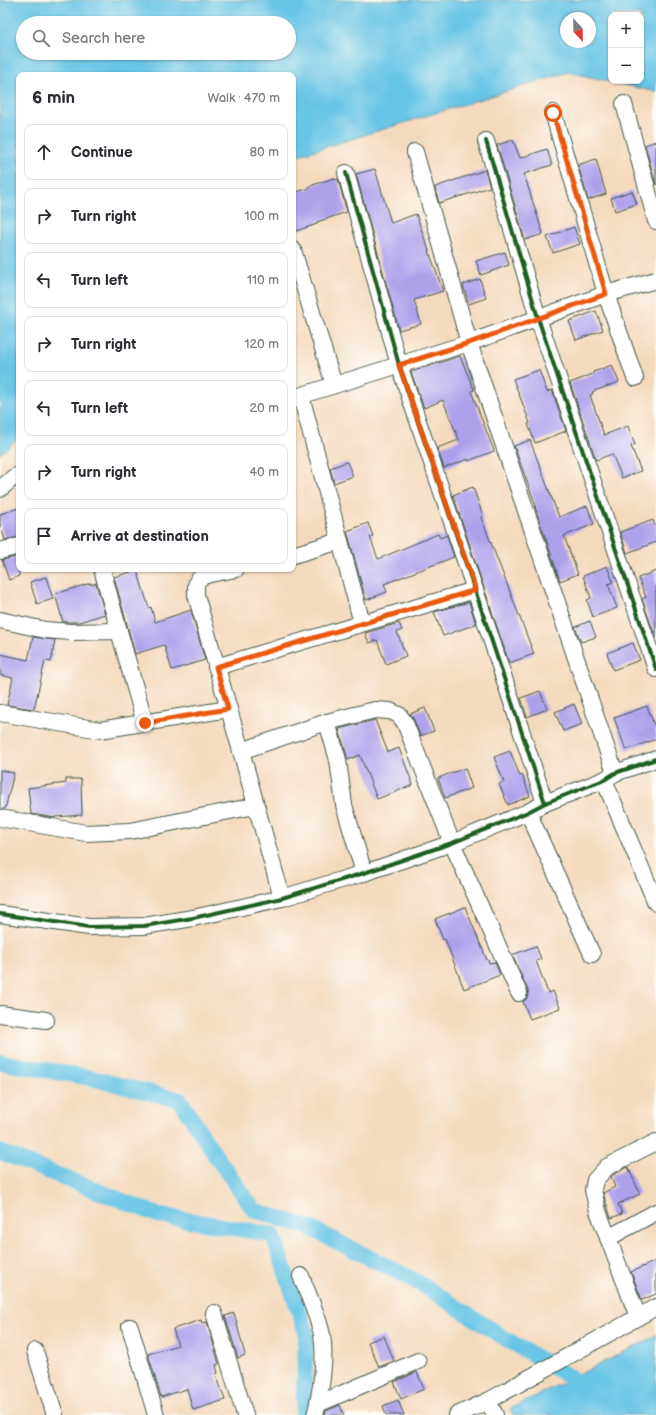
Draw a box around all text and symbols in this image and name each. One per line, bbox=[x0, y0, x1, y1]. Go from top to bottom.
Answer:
north arrow bbox=[560, 12, 596, 48]
map controls bbox=[608, 12, 644, 84]
button: + bbox=[608, 12, 644, 48]
search box bbox=[16, 16, 296, 60]
icon: search bbox=[30, 27, 52, 49]
text: Search here bbox=[62, 29, 145, 48]
button: − bbox=[608, 48, 644, 84]
text: 6 min bbox=[32, 88, 75, 108]
text: Walk · 470 m bbox=[208, 90, 280, 106]
route start bbox=[544, 104, 562, 122]
icon: ahead bbox=[33, 141, 55, 163]
text: Continue bbox=[71, 143, 133, 162]
text: 80 m bbox=[250, 144, 279, 160]
icon: right bbox=[33, 205, 55, 227]
text: Turn right bbox=[71, 207, 136, 226]
text: 100 m bbox=[244, 208, 279, 224]
icon: left bbox=[33, 269, 55, 291]
text: Turn left bbox=[71, 271, 128, 290]
text: 110 m bbox=[247, 272, 279, 288]
icon: right bbox=[33, 333, 55, 355]
text: Turn right bbox=[71, 335, 136, 354]
text: 120 m bbox=[244, 336, 279, 352]
icon: left bbox=[33, 397, 55, 419]
text: Turn left bbox=[71, 399, 128, 418]
text: 20 m bbox=[249, 400, 279, 416]
icon: right bbox=[33, 461, 55, 483]
text: Turn right bbox=[71, 463, 136, 482]
text: 40 m bbox=[249, 464, 279, 480]
icon: arrive bbox=[33, 525, 55, 547]
text: Arrive at destination bbox=[71, 527, 209, 546]
route end bbox=[136, 714, 154, 732]

